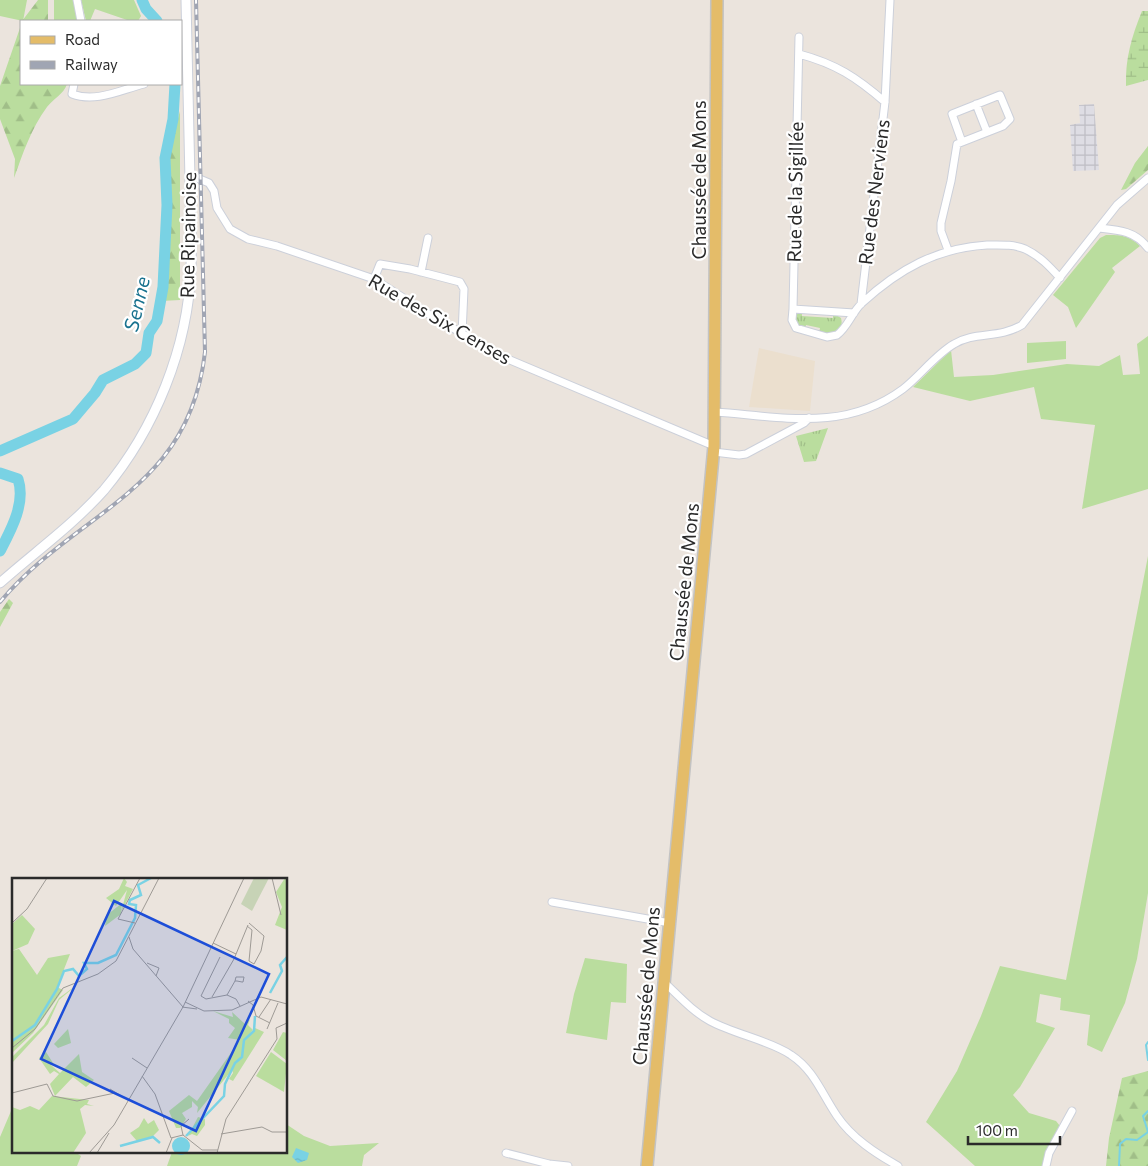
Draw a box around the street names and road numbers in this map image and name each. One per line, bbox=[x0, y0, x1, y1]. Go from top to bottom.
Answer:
street label: Chaussée de Mons bbox=[687, 100, 710, 260]
street label: Rue des Nerviens bbox=[853, 118, 894, 266]
street label: Rue de la Sigillée bbox=[782, 121, 807, 263]
street label: Rue Ripainoise bbox=[175, 172, 200, 298]
street label: Rue des Six Censes bbox=[365, 268, 516, 369]
street label: Chaussée de Mons bbox=[664, 502, 703, 662]
street label: Chaussée de Mons bbox=[627, 906, 664, 1066]

